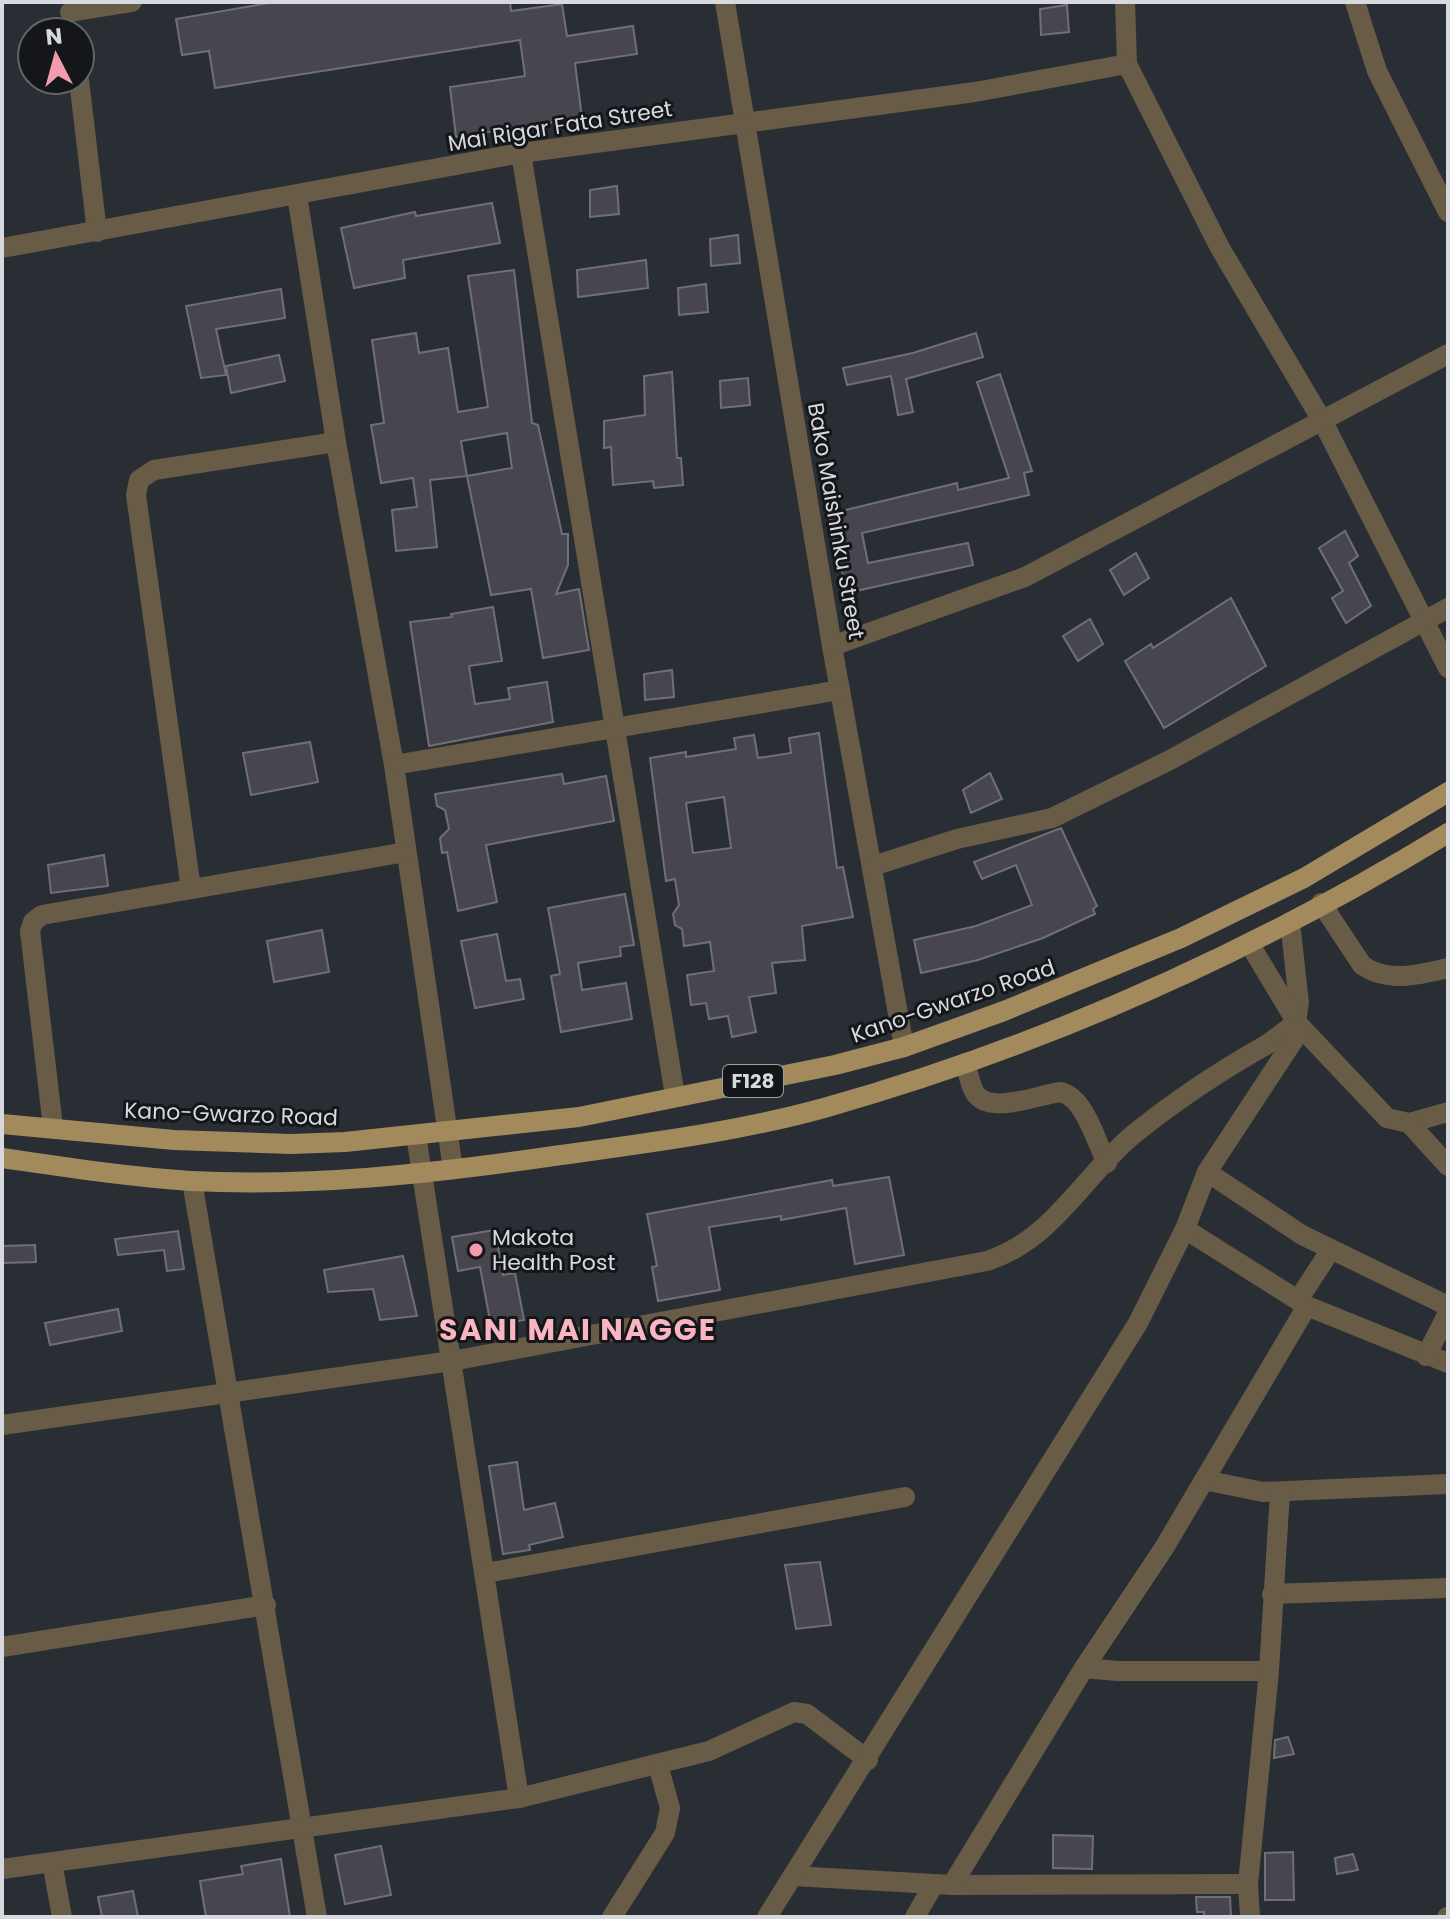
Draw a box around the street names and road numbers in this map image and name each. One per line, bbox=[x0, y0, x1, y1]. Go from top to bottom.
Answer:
street label: Mai Rigar Fata Street bbox=[446, 93, 674, 159]
street label: Bako Maishinku Street bbox=[800, 400, 872, 642]
street label: Kano-Gwarzo Road bbox=[847, 952, 1059, 1050]
road number: F128 bbox=[723, 1065, 783, 1097]
street label: Kano-Gwarzo Road bbox=[124, 1095, 338, 1133]

